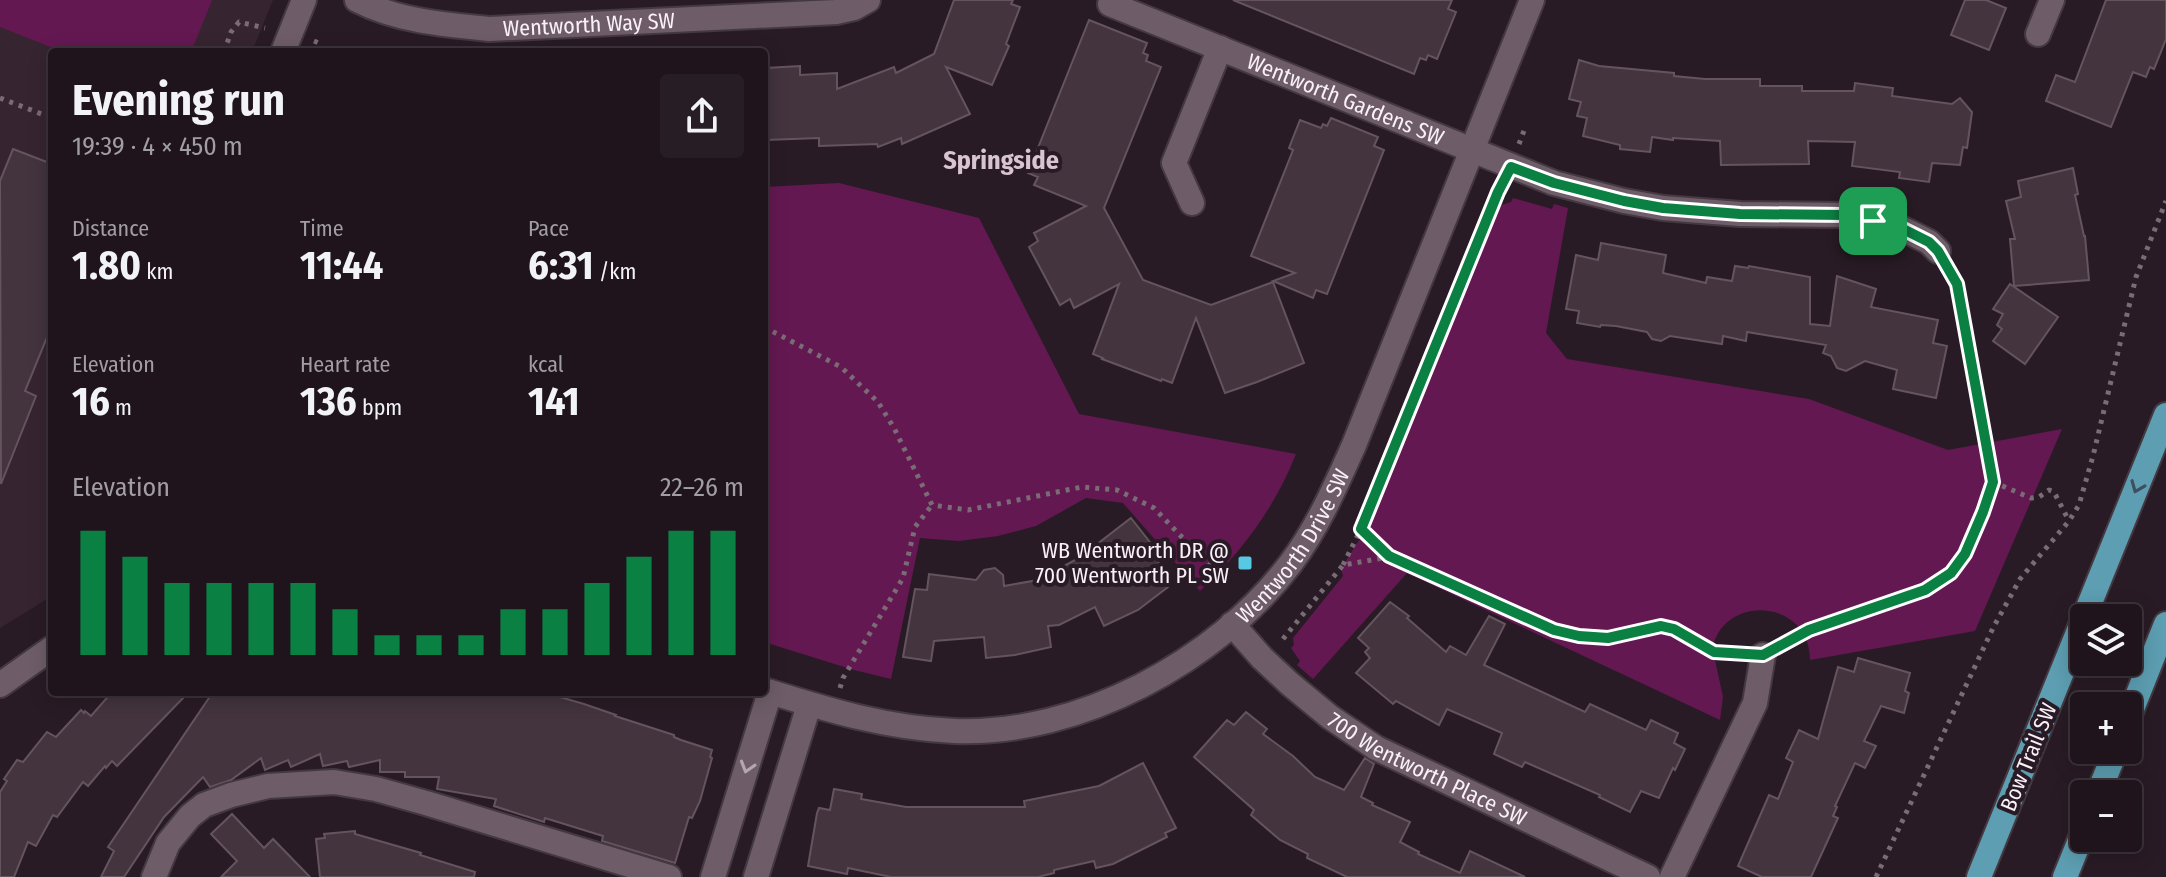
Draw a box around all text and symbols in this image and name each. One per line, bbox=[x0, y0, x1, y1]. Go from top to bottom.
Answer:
street label: Wentworth Way SW bbox=[502, 7, 675, 42]
street label: Wentworth Gardens SW bbox=[1243, 48, 1448, 151]
text: Evening run bbox=[72, 74, 285, 127]
button: share bbox=[660, 74, 744, 158]
text: 19:39 · 4 × 450 m bbox=[72, 131, 243, 162]
district label: Springside bbox=[943, 145, 1059, 176]
pin bbox=[1839, 187, 1907, 255]
icon: arrive bbox=[1851, 199, 1895, 243]
text: Distance bbox=[72, 215, 149, 242]
text: Time bbox=[300, 215, 344, 242]
text: Pace bbox=[528, 215, 569, 242]
text: 1.80 bbox=[72, 242, 141, 290]
text: 11:44 bbox=[300, 242, 383, 290]
text: 6:31 bbox=[528, 242, 594, 290]
text: km bbox=[141, 258, 173, 285]
text: /km bbox=[594, 258, 636, 285]
text: Elevation bbox=[72, 351, 155, 378]
text: Heart rate bbox=[300, 351, 390, 378]
text: kcal bbox=[528, 351, 564, 378]
text: 16 bbox=[72, 378, 110, 426]
text: 136 bbox=[300, 378, 357, 426]
text: 141 bbox=[528, 378, 580, 426]
text: m bbox=[110, 394, 132, 421]
text: bpm bbox=[357, 394, 402, 421]
street label: Wentworth Drive SW bbox=[1231, 465, 1355, 629]
text: Elevation bbox=[72, 472, 170, 503]
text: 22–26 m bbox=[660, 472, 744, 503]
one-way arrow bbox=[2130, 479, 2147, 493]
place label: WB Wentworth DR @ 700 Wentworth PL SW bbox=[1035, 537, 1229, 589]
marker: WB Wentworth DR @ 700 Wentworth PL SW bbox=[1236, 554, 1254, 572]
map controls bbox=[2070, 604, 2142, 852]
button: layers bbox=[2070, 604, 2142, 676]
button: + bbox=[2070, 692, 2142, 764]
street label: Bow Trail SW bbox=[1995, 699, 2062, 815]
street label: 700 Wentworth Place SW bbox=[1322, 706, 1531, 831]
one-way arrow bbox=[740, 759, 756, 773]
button: − bbox=[2070, 780, 2142, 852]

